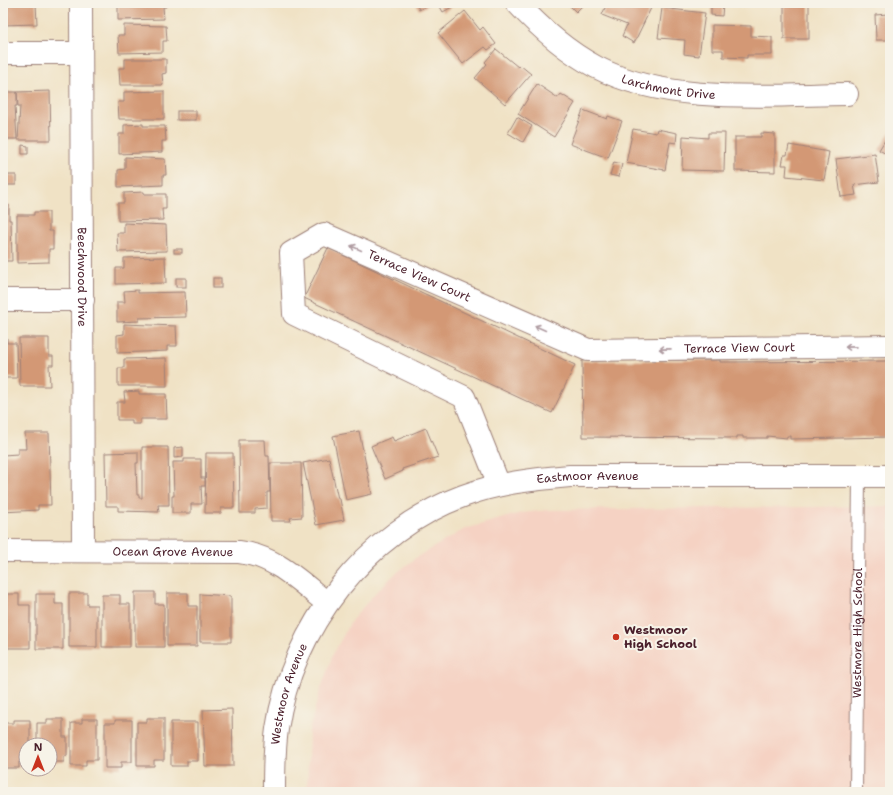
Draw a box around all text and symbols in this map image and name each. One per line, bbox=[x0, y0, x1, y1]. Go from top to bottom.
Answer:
street label: Larchmont Drive bbox=[619, 71, 716, 103]
street label: Beechwood Drive bbox=[74, 227, 90, 327]
one-way arrow bbox=[351, 244, 363, 251]
street label: Terrace View Court bbox=[365, 246, 473, 305]
one-way arrow bbox=[534, 324, 546, 331]
street label: Terrace View Court bbox=[684, 339, 795, 357]
one-way arrow bbox=[845, 343, 858, 351]
one-way arrow bbox=[659, 345, 672, 353]
street label: Eastmoor Avenue bbox=[536, 468, 639, 487]
street label: Ocean Grove Avenue bbox=[113, 543, 234, 560]
street label: Westmore High School bbox=[849, 567, 866, 698]
place label: Westmoor High School bbox=[624, 622, 697, 652]
marker: Westmoor High School bbox=[611, 632, 621, 642]
street label: Westmoor Avenue bbox=[267, 640, 311, 745]
north arrow bbox=[18, 737, 58, 777]
text: N bbox=[34, 740, 43, 755]

